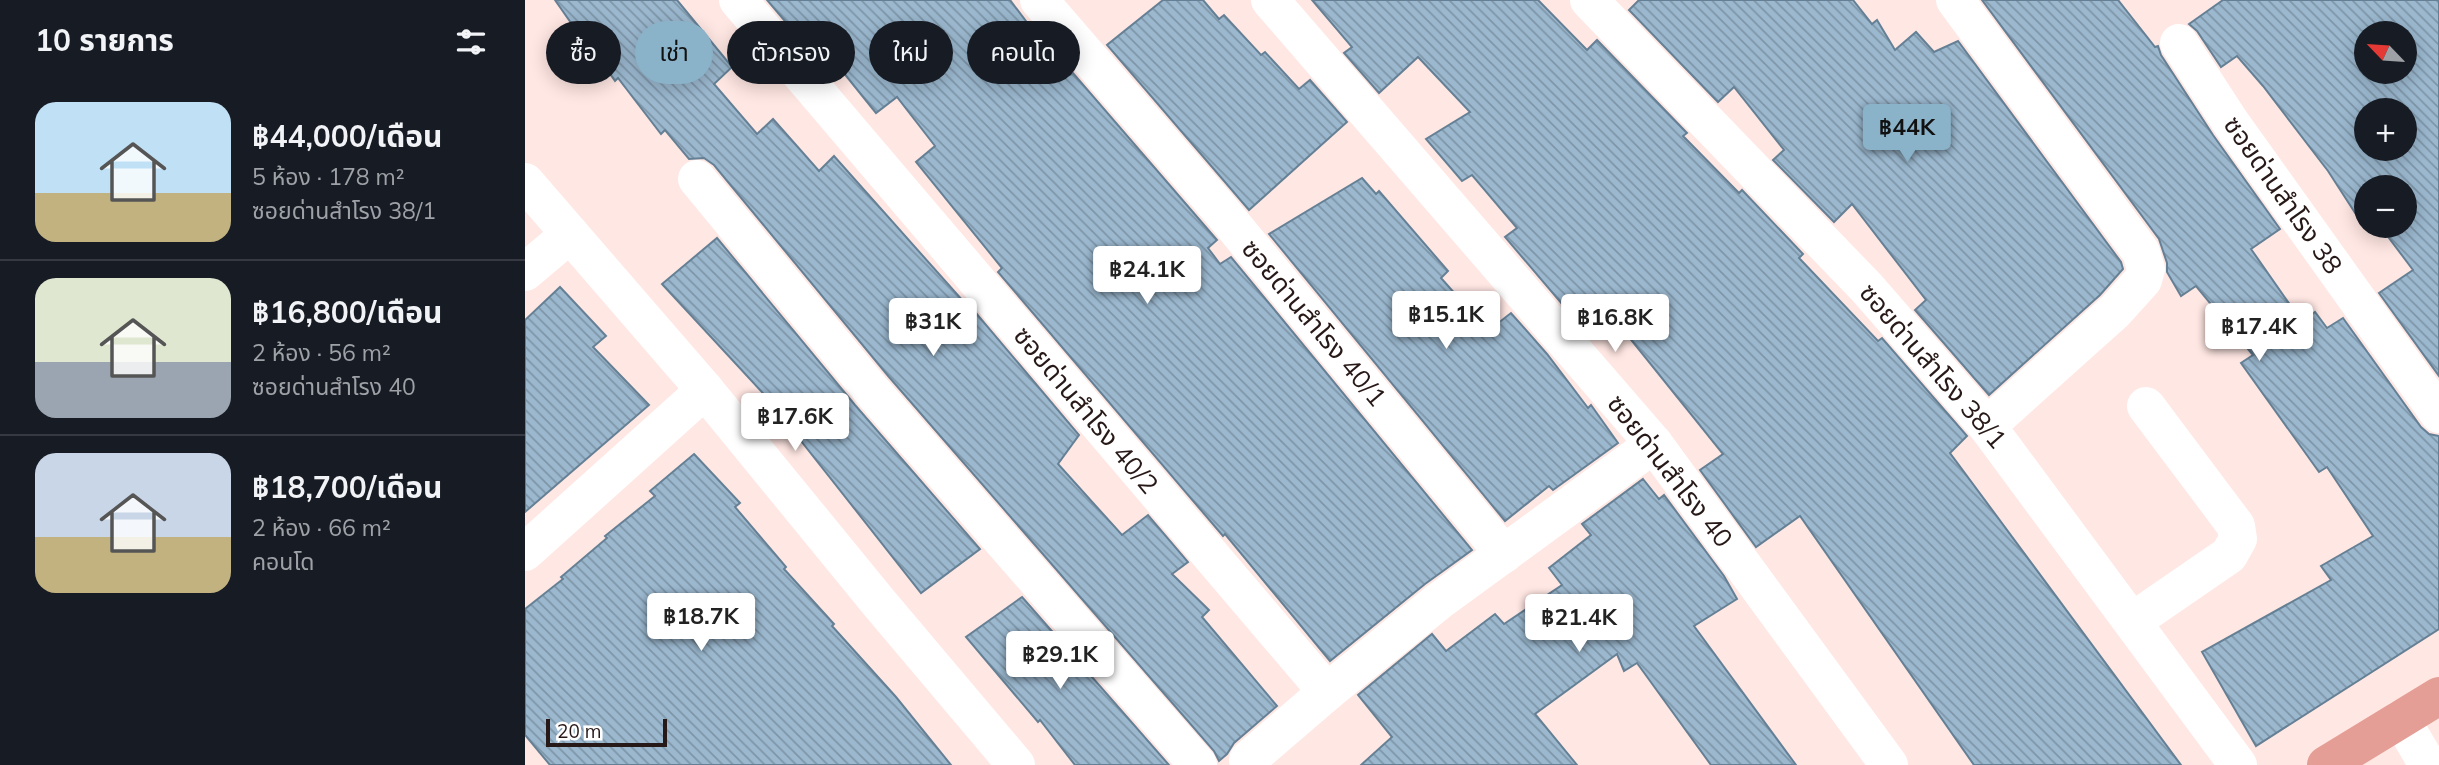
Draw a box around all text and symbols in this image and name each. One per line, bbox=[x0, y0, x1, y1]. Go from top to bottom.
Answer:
text: 10 รายการ bbox=[35, 21, 174, 59]
chip: ซื้อ bbox=[546, 21, 621, 84]
chip: เช่า bbox=[635, 21, 713, 84]
chip: ตัวกรอง bbox=[727, 21, 855, 84]
chip: ใหม่ bbox=[869, 21, 953, 84]
chip: คอนโด bbox=[967, 21, 1080, 84]
north arrow bbox=[2354, 21, 2417, 84]
map controls bbox=[2354, 21, 2417, 238]
icon: filters bbox=[452, 23, 490, 61]
button: + bbox=[2354, 98, 2417, 161]
pin: ฿44K bbox=[1866, 104, 1948, 164]
street label: ซอยด่านสำโรง 38 bbox=[2217, 109, 2350, 280]
text: ฿44K bbox=[1879, 112, 1935, 141]
text: ฿44,000/เดือน bbox=[252, 117, 442, 155]
icon: home bbox=[91, 130, 175, 214]
text: 5 ห้อง · 178 m² bbox=[252, 162, 405, 191]
button: − bbox=[2354, 175, 2417, 238]
text: ซอยด่านสำโรง 38/1 bbox=[252, 196, 436, 225]
street label: ซอยด่านสำโรง 40/1 bbox=[1235, 232, 1394, 413]
pin: ฿24.1K bbox=[1090, 246, 1204, 306]
text: ฿24.1K bbox=[1109, 254, 1185, 283]
street label: ซอยด่านสำโรง 38/1 bbox=[1853, 276, 2014, 455]
pin: ฿15.1K bbox=[1389, 292, 1503, 351]
text: ฿16,800/เดือน bbox=[252, 293, 442, 331]
pin: ฿16.8K bbox=[1558, 294, 1672, 354]
pin: ฿31K bbox=[892, 298, 974, 358]
text: ฿15.1K bbox=[1408, 299, 1484, 328]
text: ฿16.8K bbox=[1577, 302, 1653, 331]
pin: ฿17.4K bbox=[2202, 304, 2316, 363]
icon: home bbox=[91, 306, 175, 390]
text: ฿31K bbox=[905, 306, 961, 335]
text: ฿17.4K bbox=[2221, 311, 2297, 340]
street label: ซอยด่านสำโรง 40/2 bbox=[1007, 319, 1166, 500]
text: 2 ห้อง · 56 m² bbox=[252, 338, 391, 367]
text: ซอยด่านสำโรง 40 bbox=[252, 372, 416, 401]
street label: ซอยด่านสำโรง 40 bbox=[1600, 388, 1740, 554]
pin: ฿17.6K bbox=[738, 393, 852, 453]
text: ฿17.6K bbox=[757, 401, 833, 430]
text: ฿18,700/เดือน bbox=[252, 468, 442, 506]
icon: home bbox=[91, 481, 175, 565]
text: 2 ห้อง · 66 m² bbox=[252, 513, 391, 542]
text: คอนโด bbox=[252, 547, 314, 576]
pin: ฿18.7K bbox=[644, 594, 758, 653]
pin: ฿21.4K bbox=[1522, 594, 1636, 654]
text: ฿18.7K bbox=[663, 601, 739, 630]
text: ฿21.4K bbox=[1541, 602, 1617, 631]
pin: ฿29.1K bbox=[1003, 632, 1117, 691]
text: ฿29.1K bbox=[1022, 639, 1098, 668]
scale bar bbox=[546, 716, 667, 748]
text: 20 m bbox=[557, 719, 601, 743]

